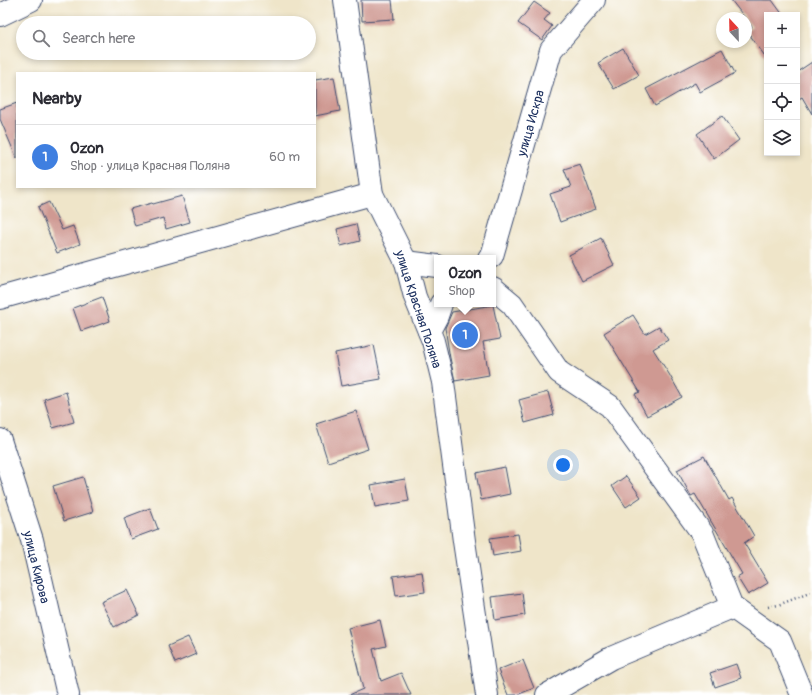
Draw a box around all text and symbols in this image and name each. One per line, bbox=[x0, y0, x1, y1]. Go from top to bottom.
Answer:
north arrow bbox=[716, 12, 752, 48]
map controls bbox=[764, 12, 800, 156]
button: + bbox=[764, 12, 800, 48]
search box bbox=[16, 16, 316, 60]
icon: search bbox=[30, 27, 52, 49]
text: Search here bbox=[62, 29, 135, 48]
button: − bbox=[764, 48, 800, 84]
button: locate bbox=[764, 84, 800, 120]
text: Nearby bbox=[32, 88, 81, 109]
street label: улица Искра bbox=[514, 88, 548, 159]
button: layers bbox=[764, 120, 800, 156]
text: Ozon bbox=[70, 139, 104, 158]
text: 1 bbox=[42, 149, 48, 165]
text: 60 m bbox=[269, 149, 300, 165]
text: Shop · улица Красная Поляна bbox=[70, 158, 230, 174]
street label: улица Красная Поляна bbox=[391, 247, 445, 370]
popup bbox=[434, 255, 496, 307]
text: Ozon bbox=[448, 264, 482, 283]
text: Shop bbox=[448, 283, 475, 299]
pin: 1 bbox=[452, 320, 478, 350]
your location bbox=[553, 455, 573, 475]
street label: улица Кирова bbox=[19, 528, 53, 605]

